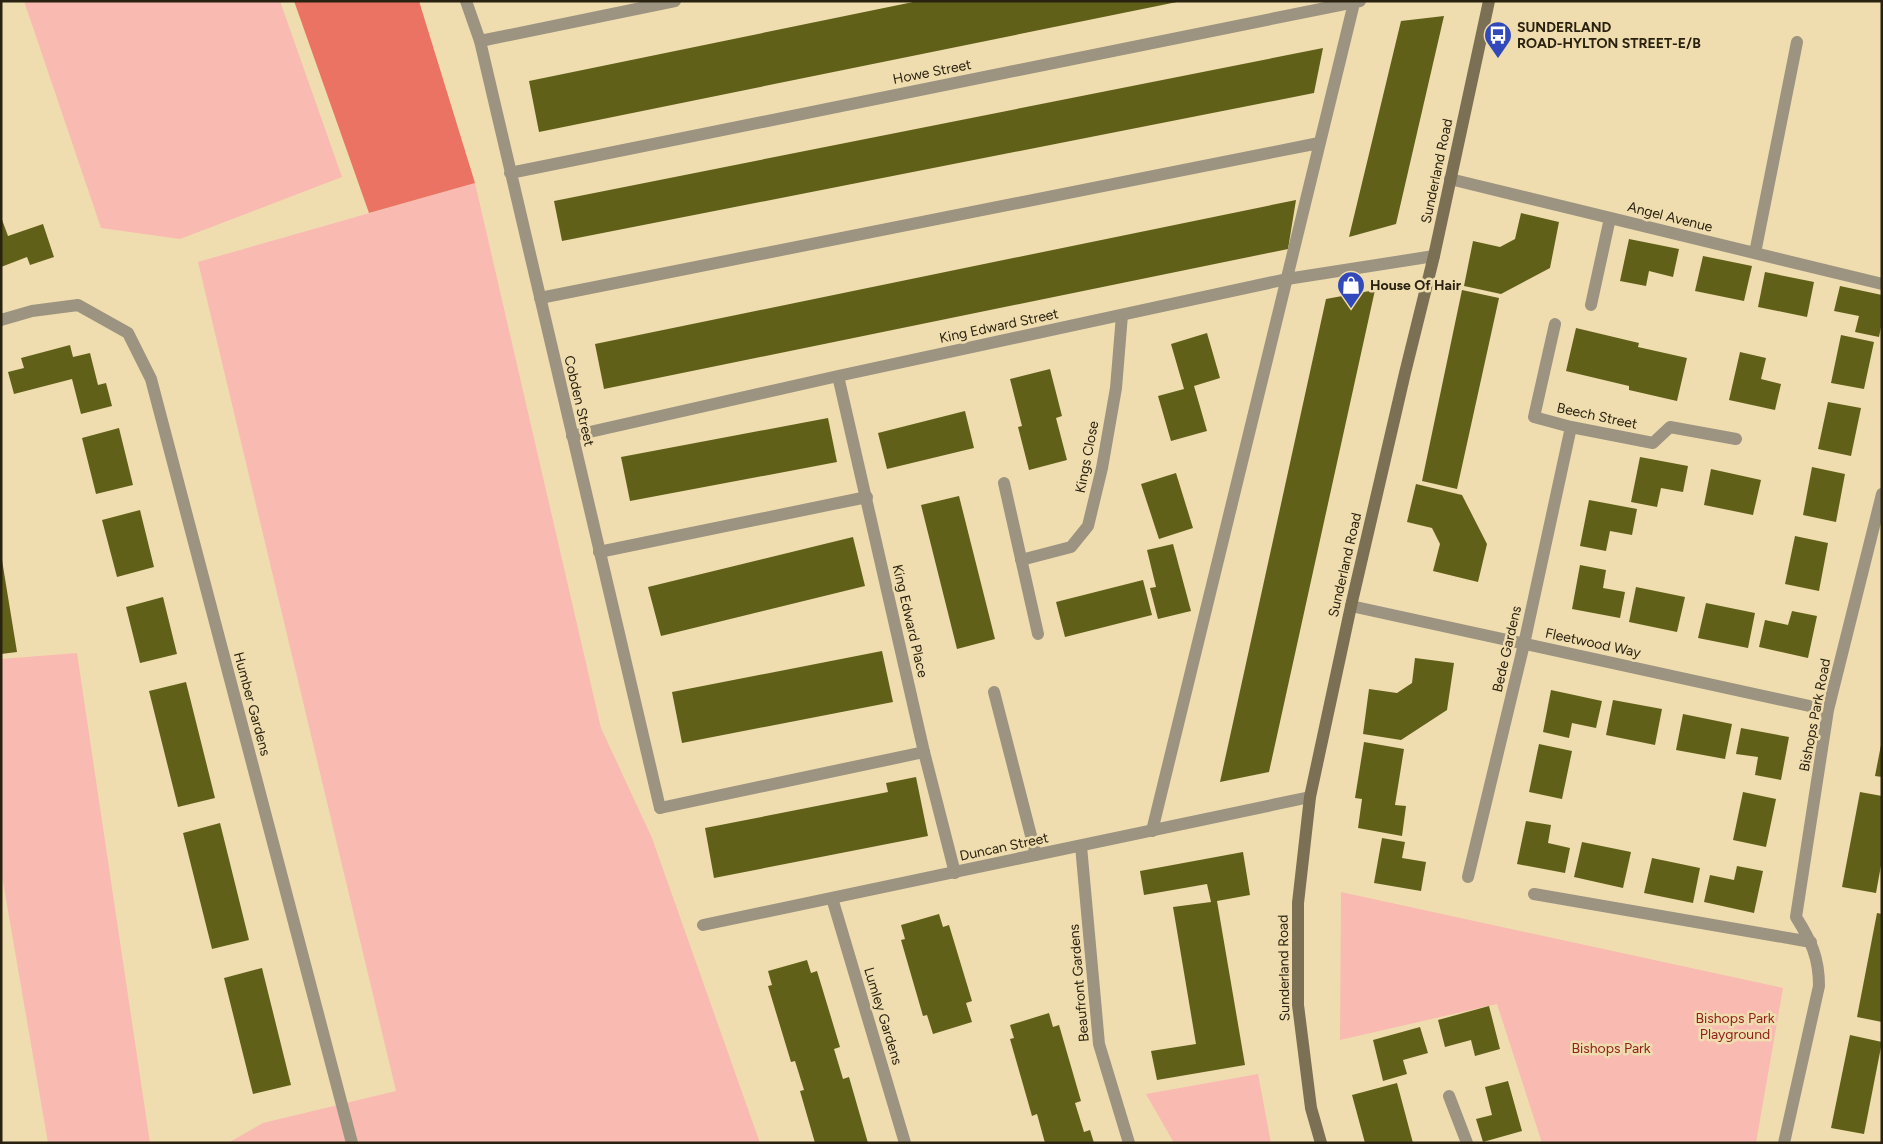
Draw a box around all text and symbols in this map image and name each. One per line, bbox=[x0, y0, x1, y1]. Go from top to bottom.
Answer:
place label: SUNDERLAND ROAD-HYLTON STREET-E/B bbox=[1517, 19, 1701, 52]
bus stop icon: SUNDERLAND ROAD-HYLTON STREET-E/B bbox=[1483, 20, 1513, 59]
street label: Howe Street bbox=[891, 56, 973, 88]
street label: Sunderland Road bbox=[1418, 117, 1456, 225]
street label: Angel Avenue bbox=[1626, 198, 1715, 236]
shop icon: House Of Hair bbox=[1336, 270, 1366, 309]
place label: House Of Hair bbox=[1370, 277, 1462, 294]
street label: King Edward Street bbox=[938, 305, 1060, 347]
street label: Cobden Street bbox=[560, 354, 598, 448]
street label: Beech Street bbox=[1555, 399, 1639, 433]
street label: Kings Close bbox=[1072, 419, 1102, 495]
street label: Sunderland Road bbox=[1325, 511, 1365, 619]
street label: King Edward Place bbox=[889, 563, 931, 680]
street label: Bede Gardens bbox=[1489, 604, 1525, 694]
street label: Fleetwood Way bbox=[1544, 625, 1643, 662]
street label: Humber Gardens bbox=[230, 650, 274, 758]
street label: Bishops Park Road bbox=[1796, 657, 1834, 773]
street label: Duncan Street bbox=[958, 829, 1050, 865]
street label: Sunderland Road bbox=[1275, 914, 1293, 1022]
street label: Beaufront Gardens bbox=[1065, 923, 1093, 1043]
street label: Lumley Gardens bbox=[860, 965, 906, 1067]
park label: Bishops Park Playground bbox=[1695, 1010, 1775, 1043]
park label: Bishops Park bbox=[1571, 1040, 1651, 1057]

